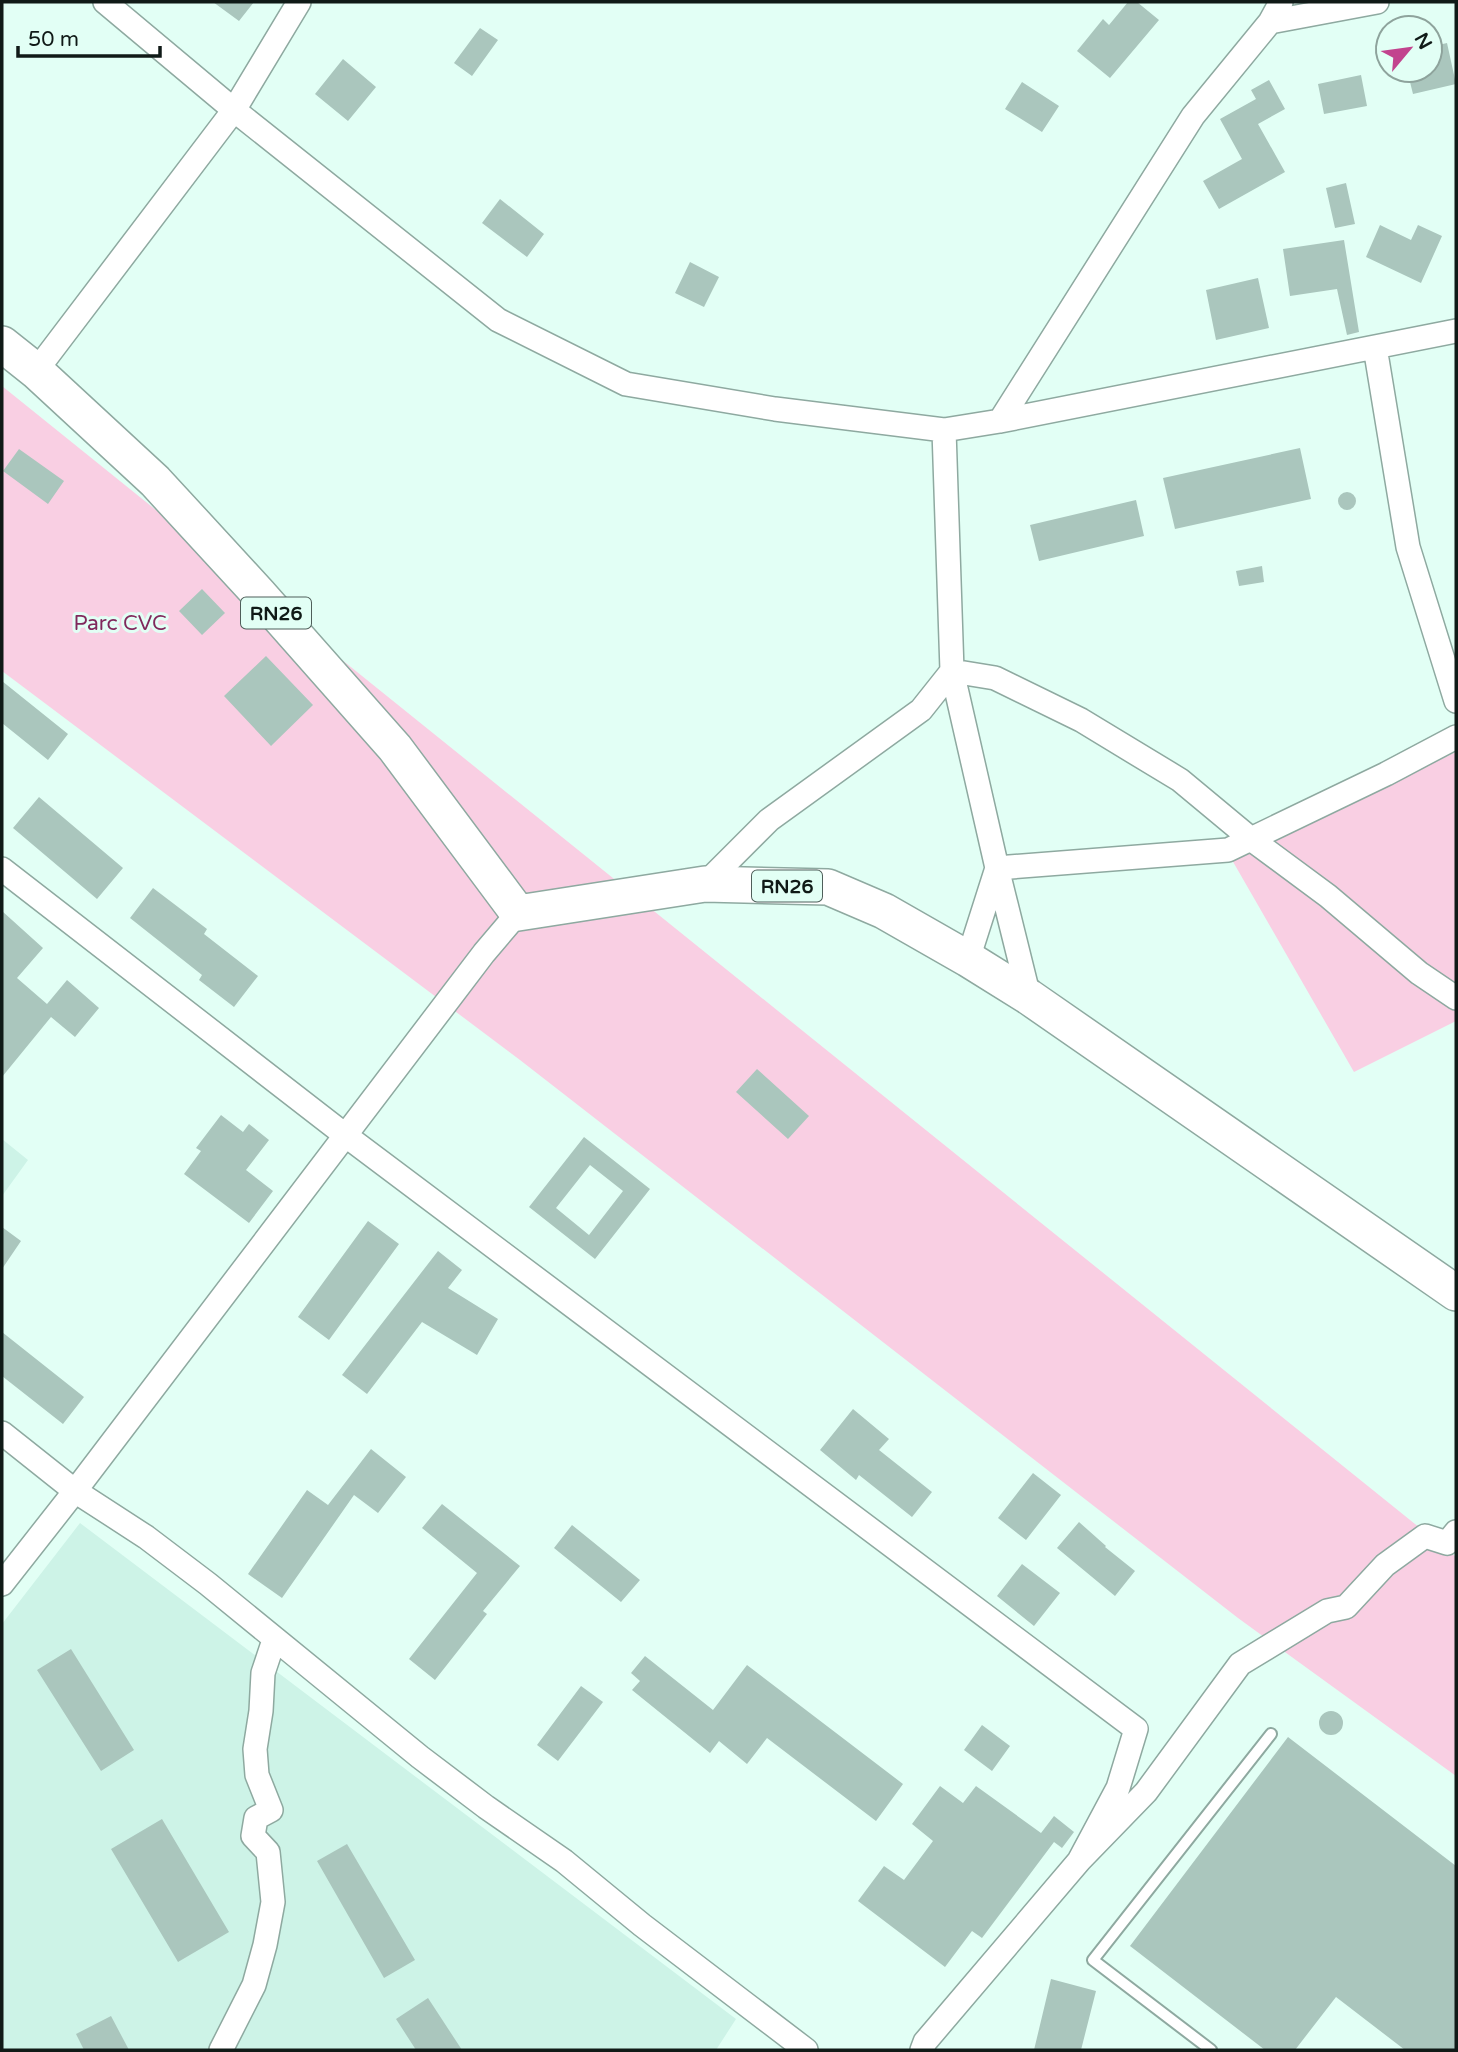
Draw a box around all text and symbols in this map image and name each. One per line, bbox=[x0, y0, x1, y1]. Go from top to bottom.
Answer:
scale bar bbox=[18, 14, 159, 58]
north arrow bbox=[1374, 14, 1444, 84]
text: 50 m bbox=[28, 27, 79, 52]
text: N bbox=[1410, 29, 1436, 53]
road number: RN26 bbox=[241, 598, 311, 628]
park label: Parc CVC bbox=[73, 611, 167, 636]
road number: RN26 bbox=[752, 870, 822, 902]

